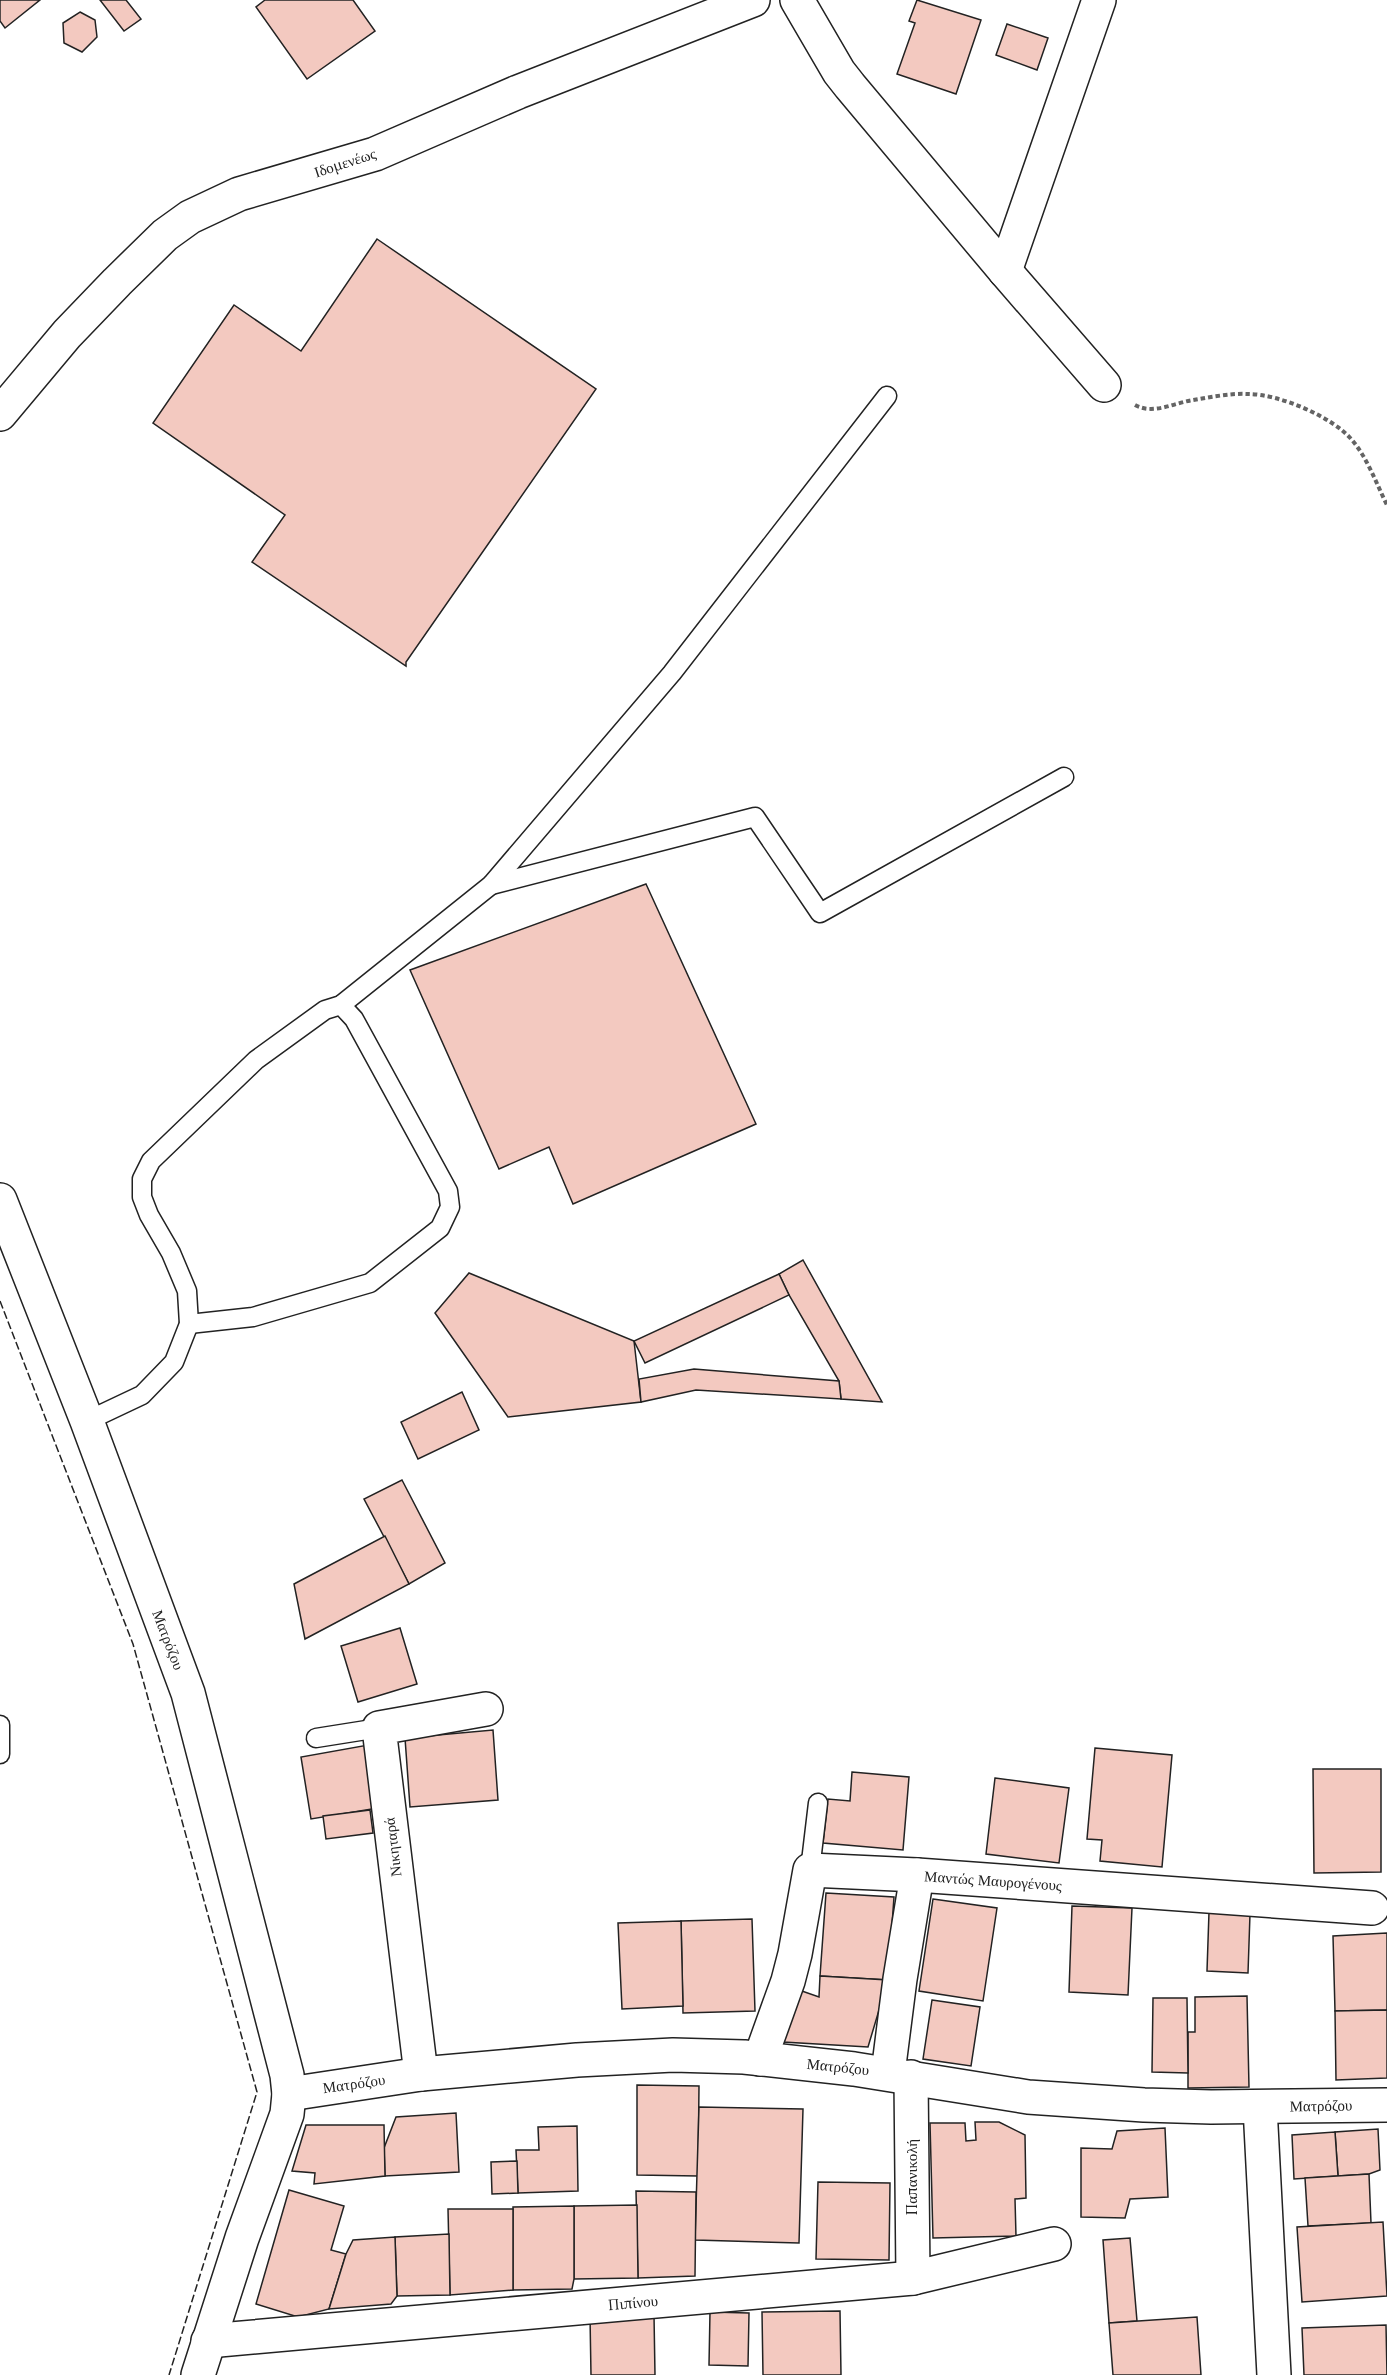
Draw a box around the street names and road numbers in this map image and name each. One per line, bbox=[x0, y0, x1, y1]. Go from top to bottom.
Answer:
street label: Ιδομενέως bbox=[311, 144, 378, 181]
street label: Ματρόζου bbox=[148, 1607, 189, 1673]
street label: Νικηταρά bbox=[379, 1816, 406, 1878]
street label: Μαντώς Μαυρογένους bbox=[924, 1866, 1063, 1895]
street label: Ματρόζου bbox=[806, 2054, 870, 2079]
street label: Ματρόζου bbox=[322, 2070, 386, 2097]
street label: Ματρόζου bbox=[1289, 2095, 1353, 2116]
street label: Παπανικολή bbox=[902, 2139, 921, 2215]
street label: Πιπίνου bbox=[607, 2291, 659, 2314]

